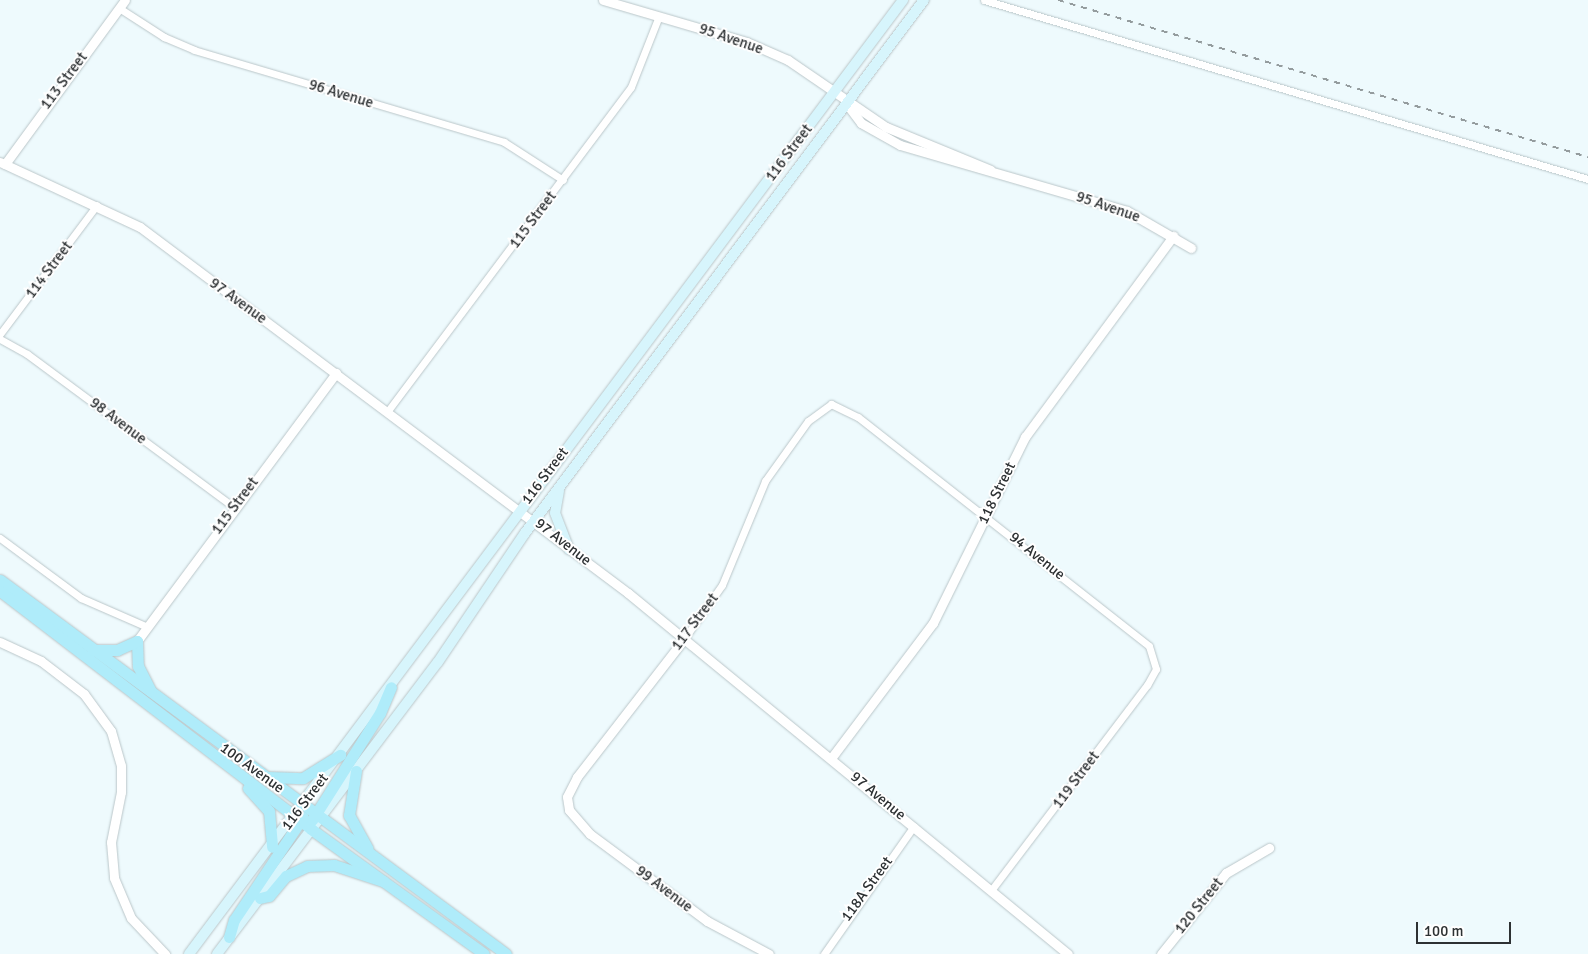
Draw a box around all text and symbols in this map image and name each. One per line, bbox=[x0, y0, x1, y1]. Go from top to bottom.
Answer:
street label: 95 Avenue bbox=[697, 20, 765, 58]
street label: 113 Street bbox=[37, 49, 91, 113]
street label: 96 Avenue bbox=[307, 76, 375, 112]
street label: 116 Street bbox=[762, 121, 816, 185]
street label: 115 Street bbox=[506, 188, 560, 252]
street label: 95 Avenue bbox=[1074, 188, 1142, 226]
street label: 114 Street bbox=[22, 238, 76, 302]
street label: 97 Avenue bbox=[206, 274, 270, 328]
street label: 98 Avenue bbox=[86, 394, 150, 448]
street label: 116 Street bbox=[518, 444, 572, 508]
street label: 118 Street bbox=[974, 459, 1020, 527]
street label: 115 Street bbox=[208, 474, 262, 538]
street label: 97 Avenue bbox=[531, 514, 595, 570]
street label: 94 Avenue bbox=[1006, 528, 1068, 584]
street label: 117 Street bbox=[668, 590, 722, 654]
street label: 100 Avenue bbox=[217, 739, 287, 797]
street label: 119 Street bbox=[1049, 748, 1103, 812]
street label: 97 Avenue bbox=[847, 768, 909, 824]
street label: 116 Street bbox=[278, 770, 332, 834]
street label: 118A Street bbox=[837, 853, 897, 925]
street label: 99 Avenue bbox=[632, 862, 696, 916]
street label: 120 Street bbox=[1171, 874, 1227, 938]
scale bar bbox=[1418, 912, 1513, 944]
text: 100 m bbox=[1424, 922, 1464, 940]

